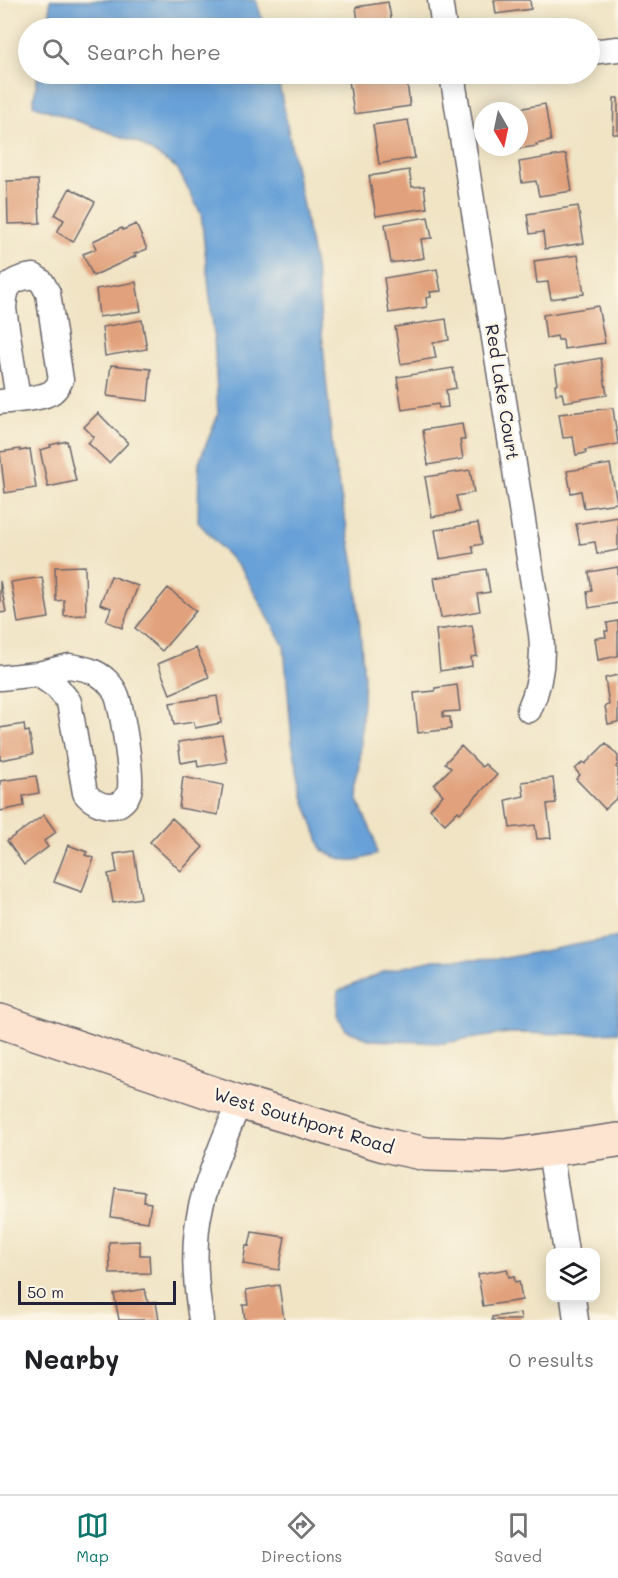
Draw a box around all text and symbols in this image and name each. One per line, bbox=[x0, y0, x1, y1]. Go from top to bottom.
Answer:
search box bbox=[18, 18, 600, 84]
icon: search bbox=[39, 35, 72, 68]
text: Search here bbox=[87, 37, 221, 66]
north arrow bbox=[474, 102, 528, 156]
street label: Red Lake Court bbox=[480, 322, 526, 462]
street label: West Southport Road bbox=[211, 1081, 397, 1159]
map controls bbox=[546, 1248, 600, 1302]
button: layers bbox=[546, 1248, 600, 1302]
scale bar bbox=[18, 1278, 176, 1306]
text: 50 m bbox=[27, 1281, 64, 1302]
text: Nearby bbox=[24, 1342, 119, 1376]
text: 0 results bbox=[509, 1346, 594, 1372]
tab: Map bbox=[76, 1509, 109, 1566]
tab: Directions bbox=[261, 1509, 342, 1566]
tab: Saved bbox=[494, 1509, 542, 1566]

